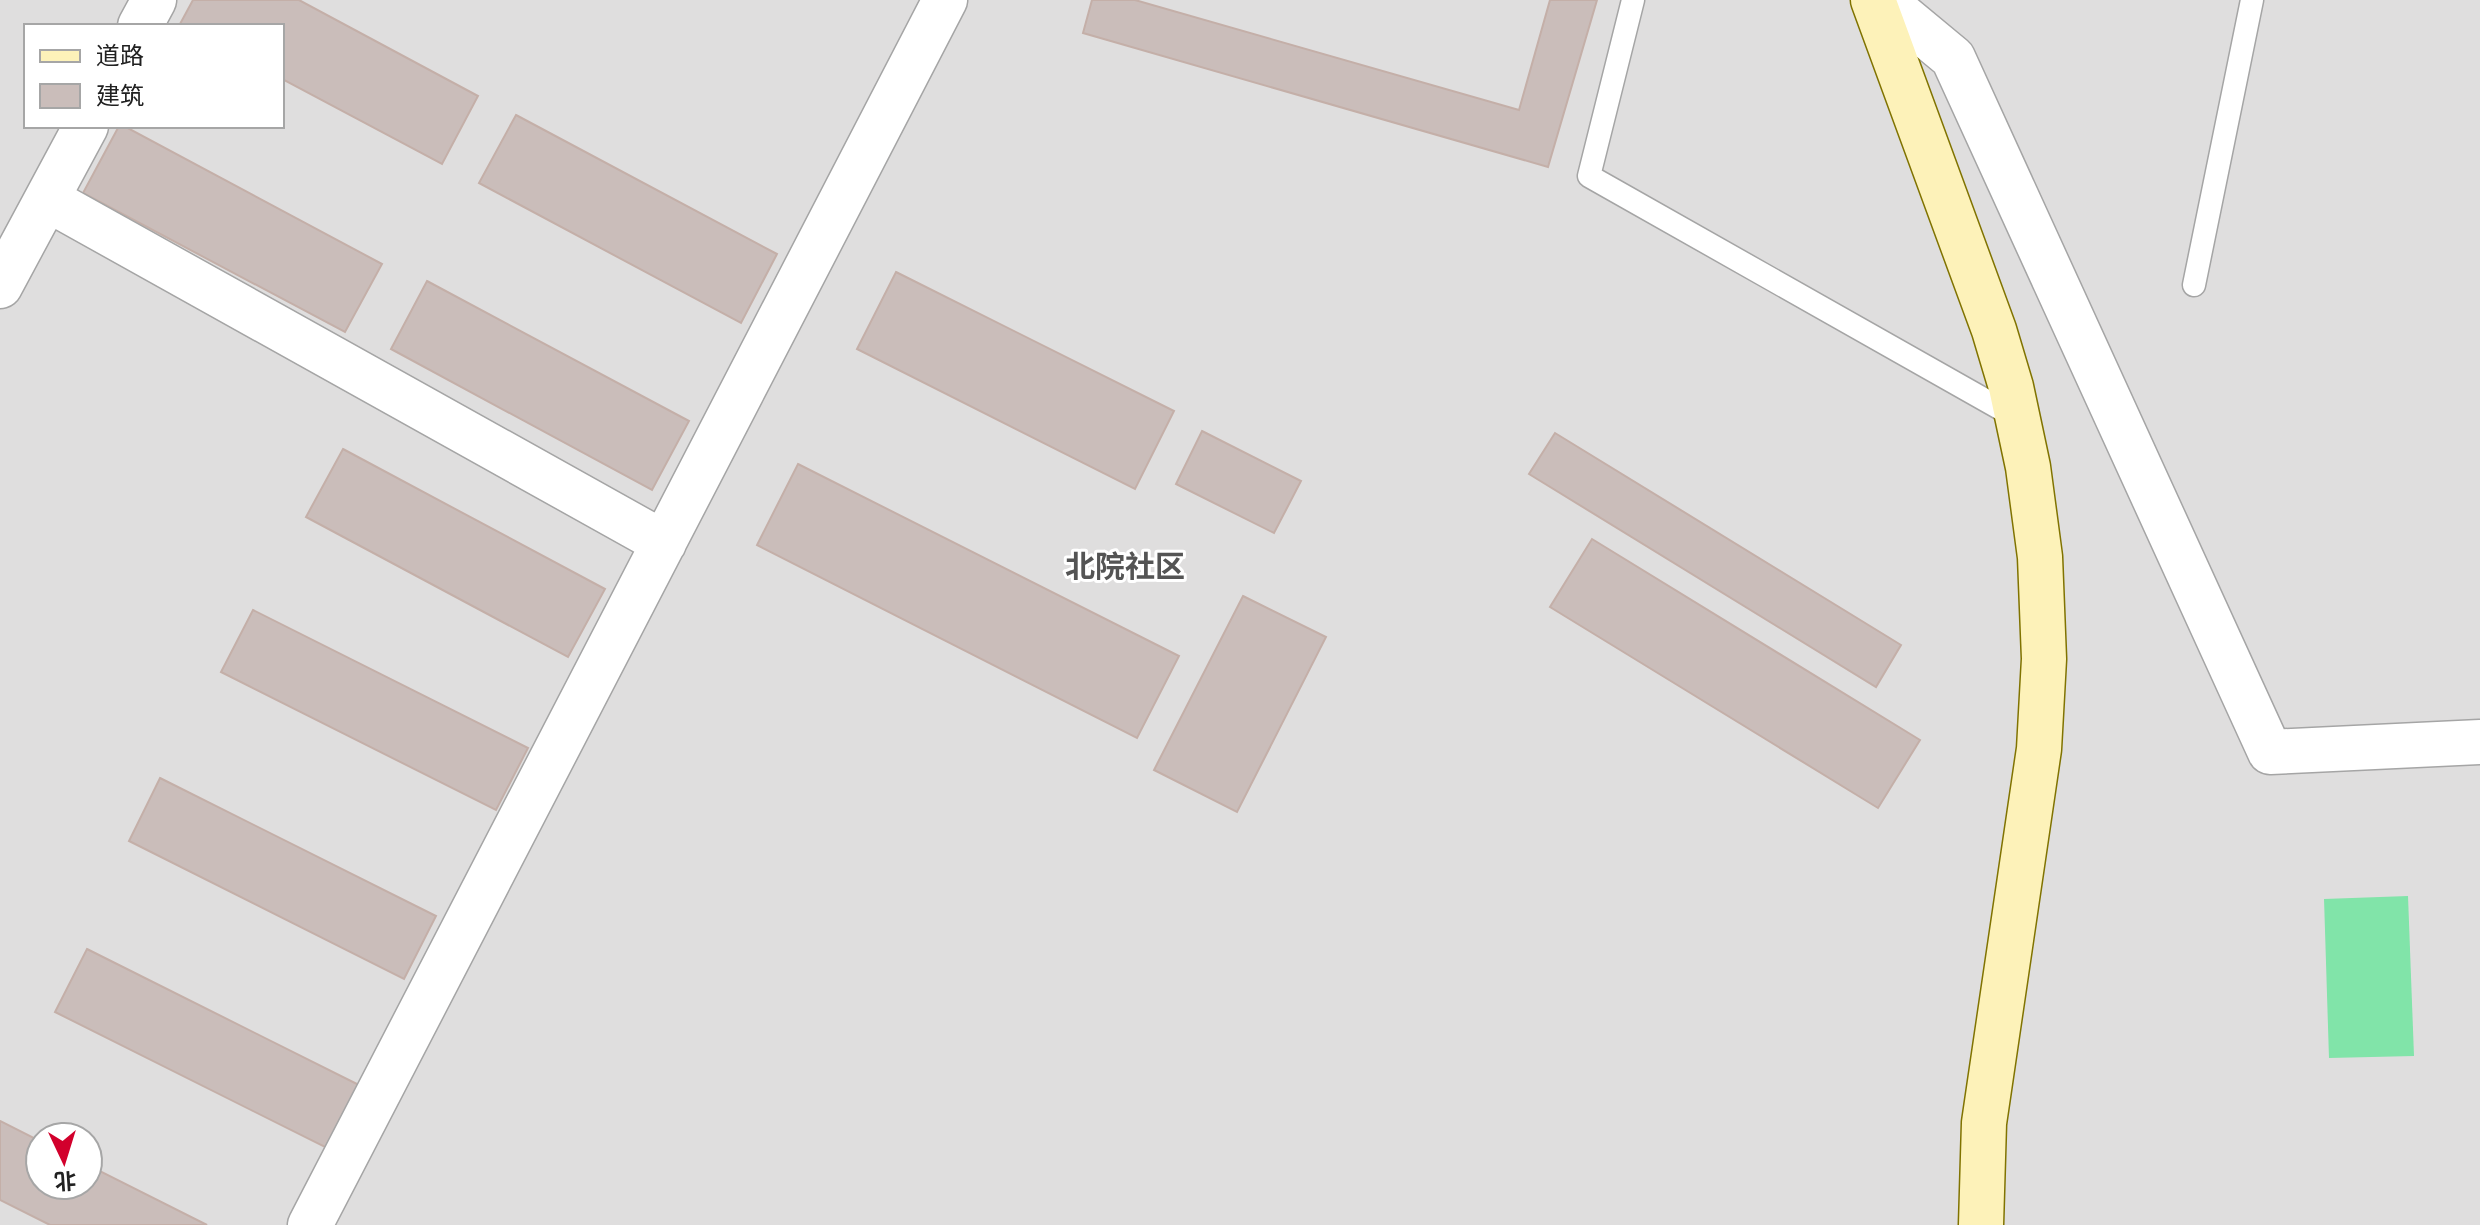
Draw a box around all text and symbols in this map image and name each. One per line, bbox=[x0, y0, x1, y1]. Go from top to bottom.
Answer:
legend bbox=[24, 24, 284, 128]
text: 道路 bbox=[96, 40, 144, 70]
text: 建筑 bbox=[96, 80, 144, 110]
district label: 北院社区 bbox=[1065, 547, 1185, 585]
north arrow bbox=[24, 1121, 104, 1201]
text: 北 bbox=[53, 1166, 77, 1196]

